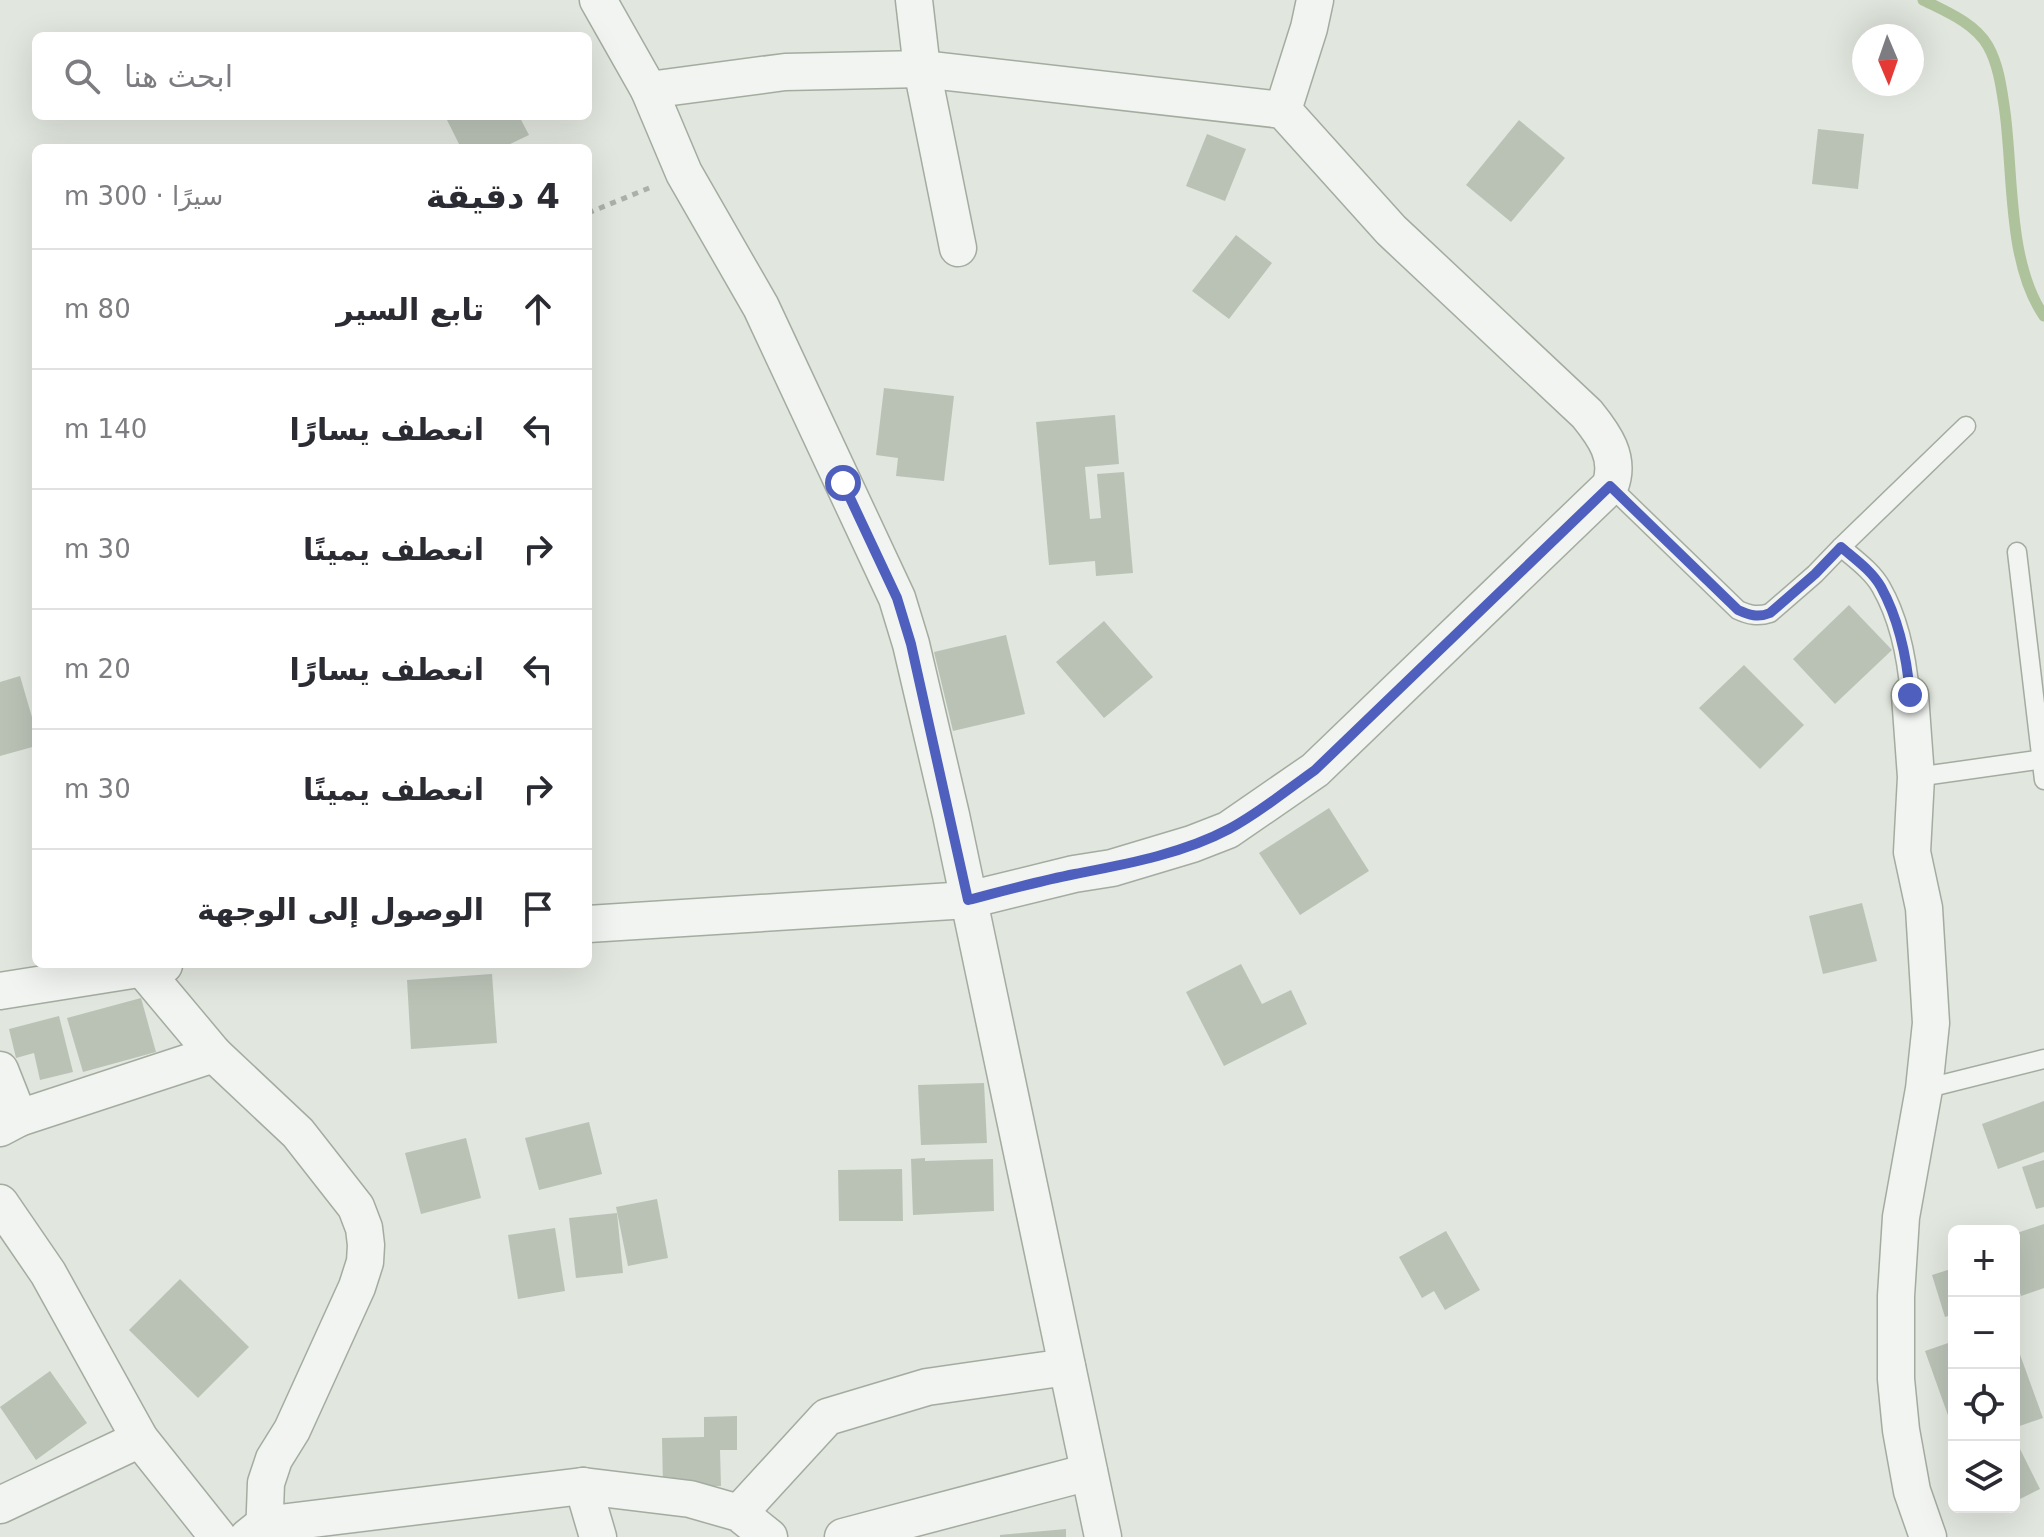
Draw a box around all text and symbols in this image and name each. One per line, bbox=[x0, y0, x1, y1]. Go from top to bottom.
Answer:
north arrow bbox=[1852, 24, 1924, 96]
search box bbox=[32, 32, 592, 120]
icon: search bbox=[60, 54, 104, 98]
text: ابحث هنا bbox=[124, 59, 233, 94]
text: 4 دقيقة bbox=[426, 176, 560, 216]
text: سيرًا · 300 m bbox=[64, 181, 223, 211]
icon: ahead bbox=[516, 287, 560, 331]
text: تابع السير bbox=[336, 292, 484, 327]
text: 80 m bbox=[64, 294, 131, 324]
icon: left bbox=[516, 407, 560, 451]
text: انعطف يسارًا bbox=[290, 412, 484, 447]
text: 140 m bbox=[64, 414, 147, 444]
route start bbox=[825, 465, 861, 501]
icon: right bbox=[516, 527, 560, 571]
text: انعطف يمينًا bbox=[303, 532, 484, 567]
text: 30 m bbox=[64, 534, 131, 564]
icon: left bbox=[516, 647, 560, 691]
text: انعطف يسارًا bbox=[290, 652, 484, 687]
text: 20 m bbox=[64, 654, 131, 684]
route end bbox=[1892, 677, 1928, 713]
icon: right bbox=[516, 767, 560, 811]
text: انعطف يمينًا bbox=[303, 772, 484, 807]
text: 30 m bbox=[64, 774, 131, 804]
icon: arrive bbox=[516, 887, 560, 931]
text: الوصول إلى الوجهة bbox=[197, 892, 484, 927]
map controls bbox=[1948, 1225, 2020, 1513]
button: + bbox=[1948, 1225, 2020, 1297]
button: − bbox=[1948, 1297, 2020, 1369]
button: locate bbox=[1948, 1369, 2020, 1441]
button: layers bbox=[1948, 1441, 2020, 1513]

